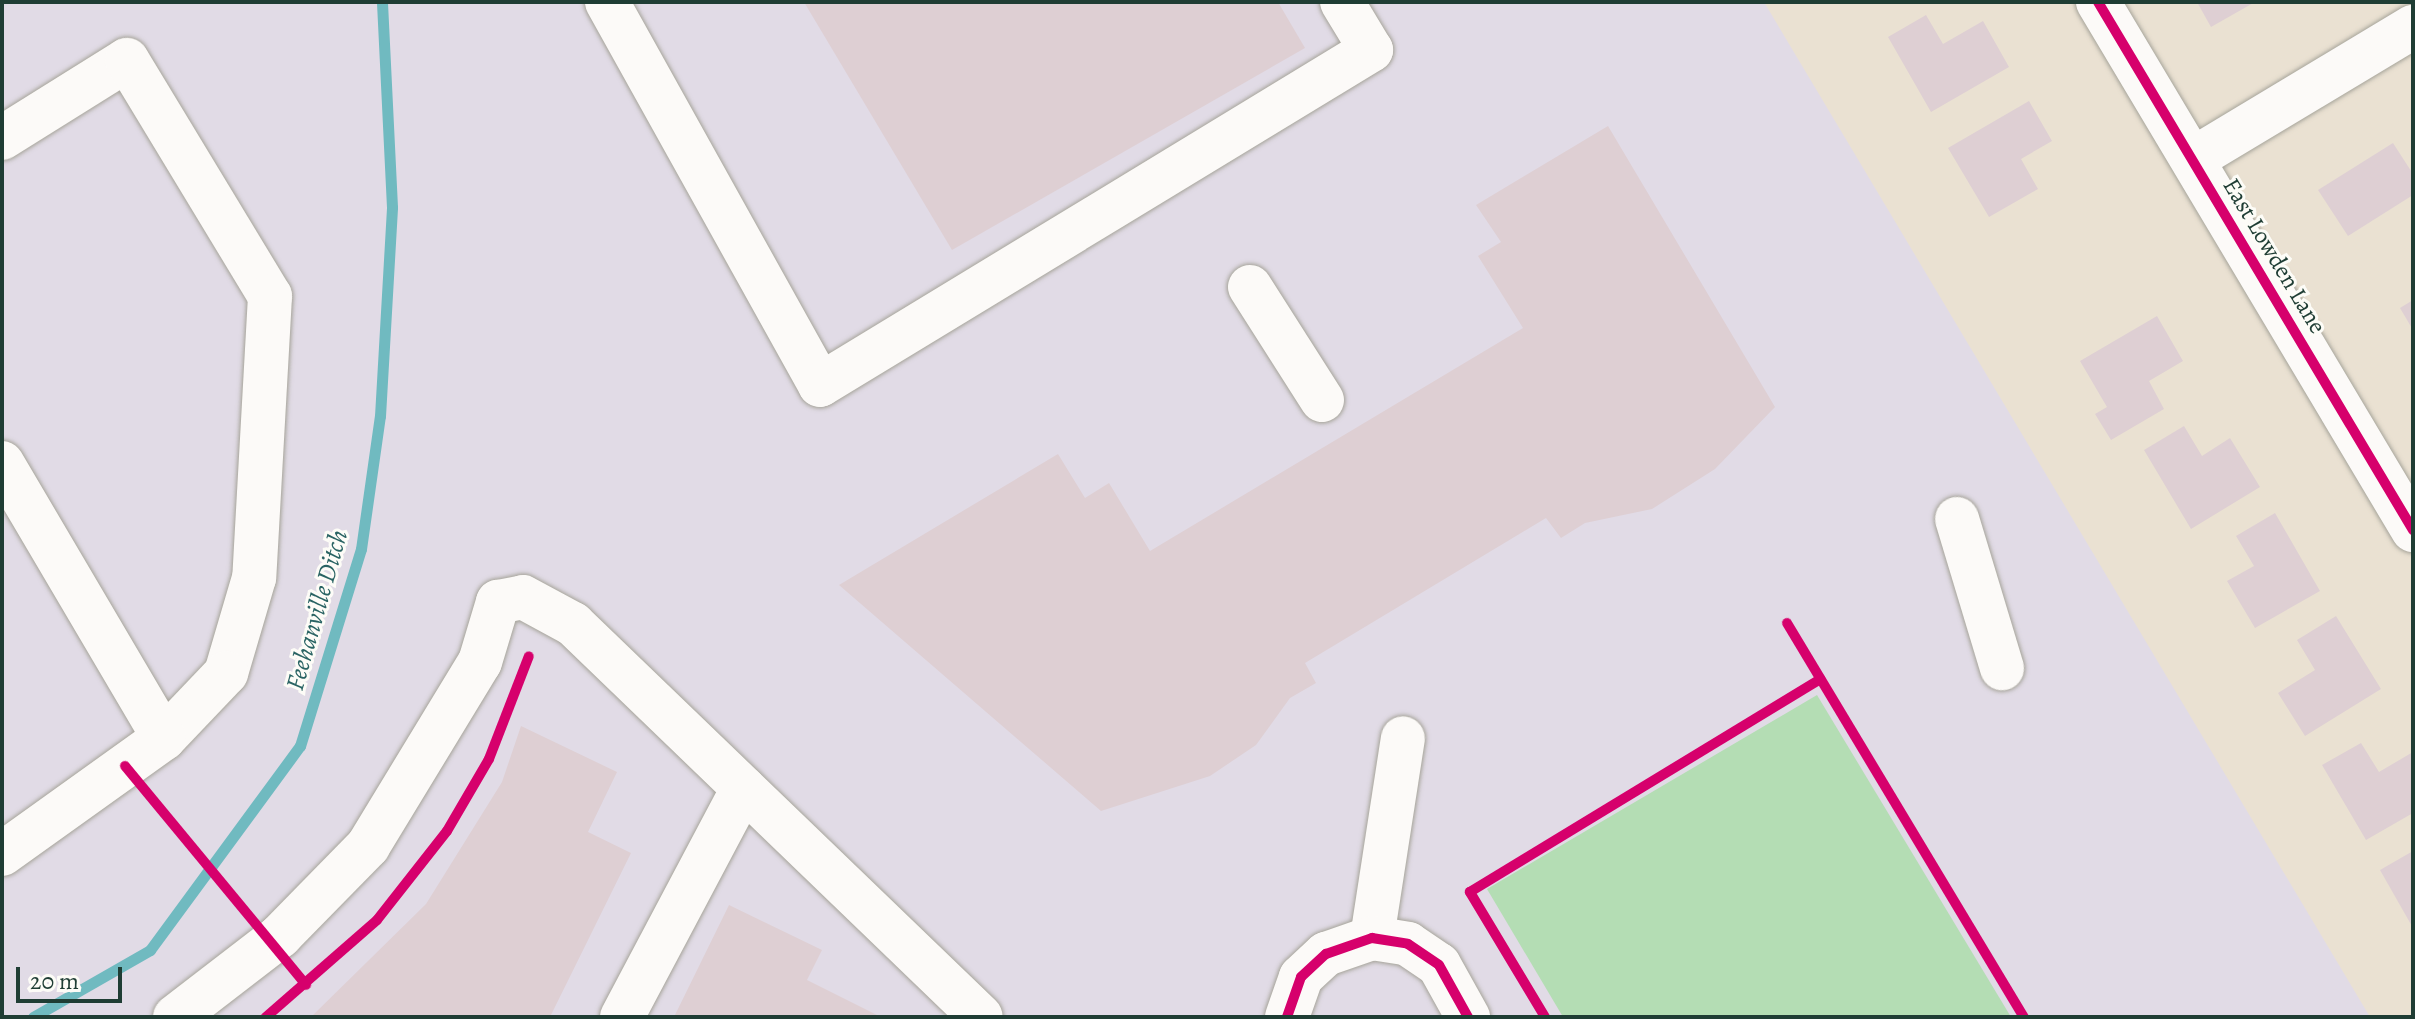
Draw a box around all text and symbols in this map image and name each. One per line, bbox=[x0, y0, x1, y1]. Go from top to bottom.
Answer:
street label: East Lowden Lane bbox=[2216, 173, 2332, 339]
water label: Feehanville Ditch bbox=[279, 526, 355, 694]
scale bar bbox=[20, 951, 126, 1001]
text: 20 m bbox=[30, 965, 79, 997]

